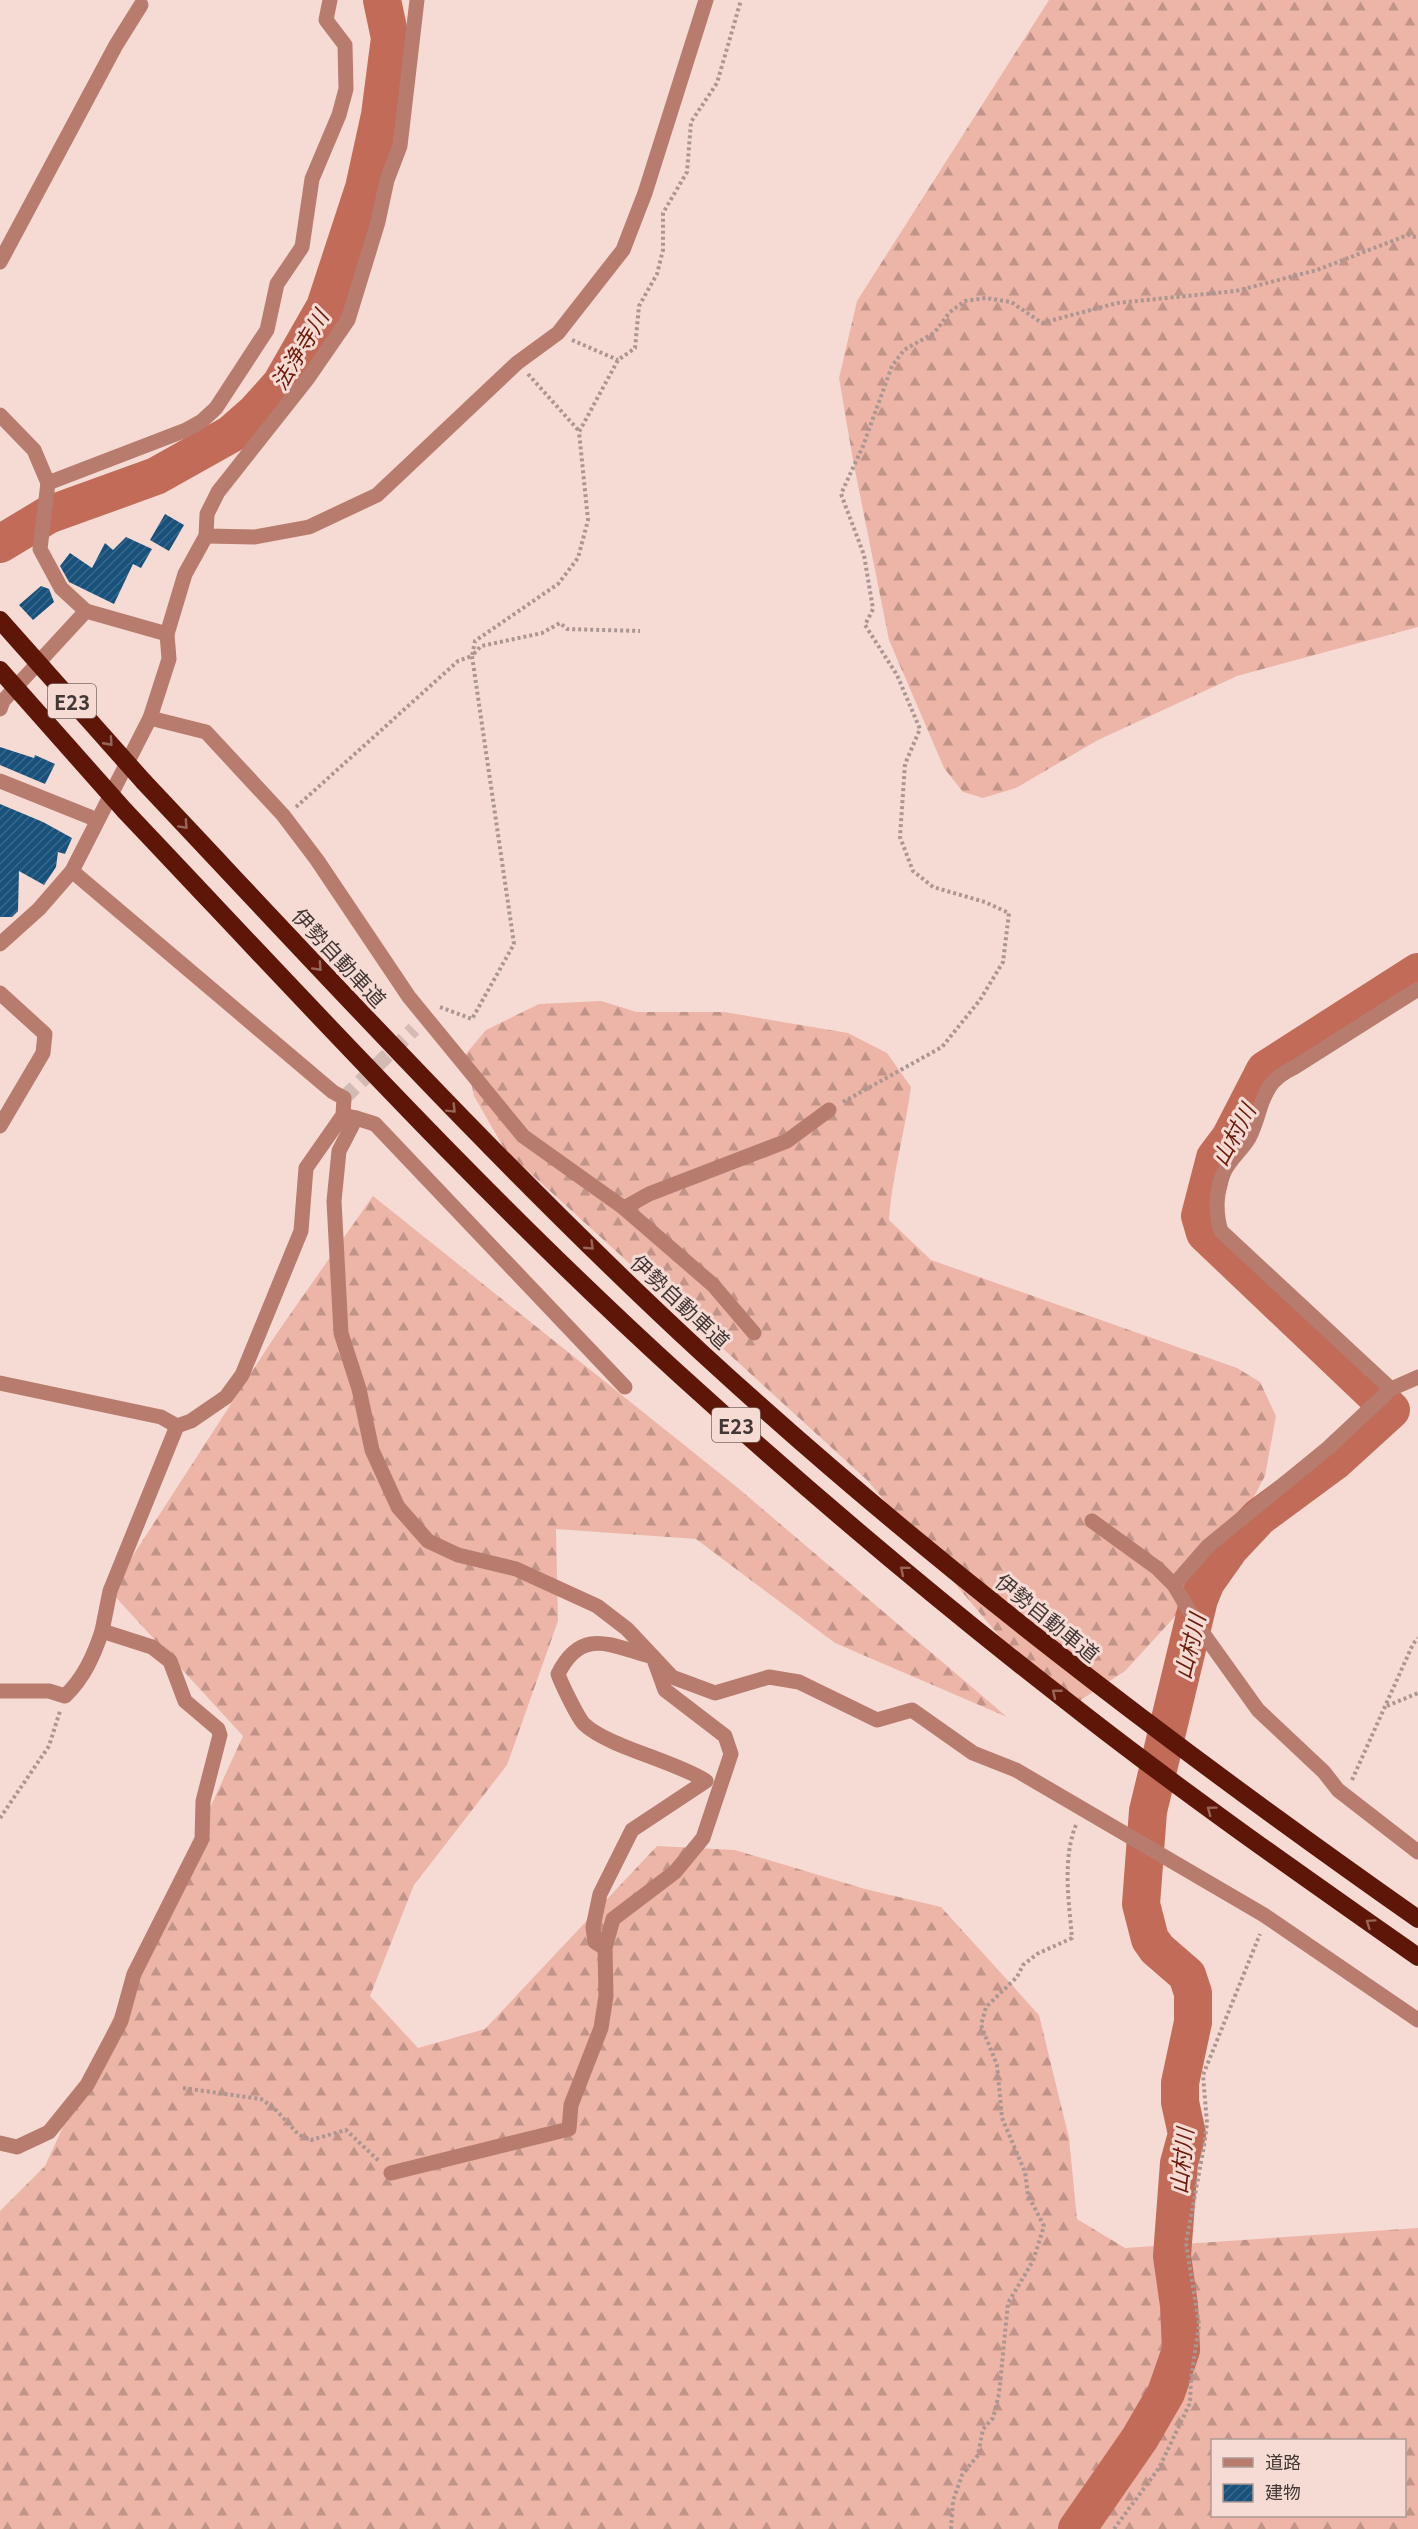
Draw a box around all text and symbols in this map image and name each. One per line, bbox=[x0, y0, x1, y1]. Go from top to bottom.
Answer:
water label: 法浄寺川 bbox=[262, 301, 335, 395]
road number: E23 bbox=[48, 684, 96, 718]
one-way arrow bbox=[102, 735, 113, 746]
one-way arrow bbox=[177, 817, 188, 828]
street label: 伊勢自動車道 bbox=[286, 901, 394, 1013]
one-way arrow bbox=[311, 960, 322, 970]
water label: 山村川 bbox=[1202, 1096, 1263, 1171]
one-way arrow bbox=[444, 1101, 455, 1112]
one-way arrow bbox=[583, 1238, 594, 1249]
street label: 伊勢自動車道 bbox=[625, 1247, 737, 1355]
road number: E23 bbox=[712, 1408, 760, 1442]
street label: 伊勢自動車道 bbox=[990, 1566, 1106, 1668]
one-way arrow bbox=[900, 1567, 911, 1578]
water label: 山村川 bbox=[1164, 1608, 1212, 1682]
one-way arrow bbox=[1052, 1689, 1063, 1700]
one-way arrow bbox=[1207, 1807, 1218, 1818]
one-way arrow bbox=[1366, 1920, 1377, 1931]
water label: 山村川 bbox=[1161, 2125, 1200, 2195]
legend bbox=[1211, 2439, 1406, 2517]
text: 道路 bbox=[1265, 2448, 1301, 2474]
text: 建物 bbox=[1265, 2478, 1301, 2504]

